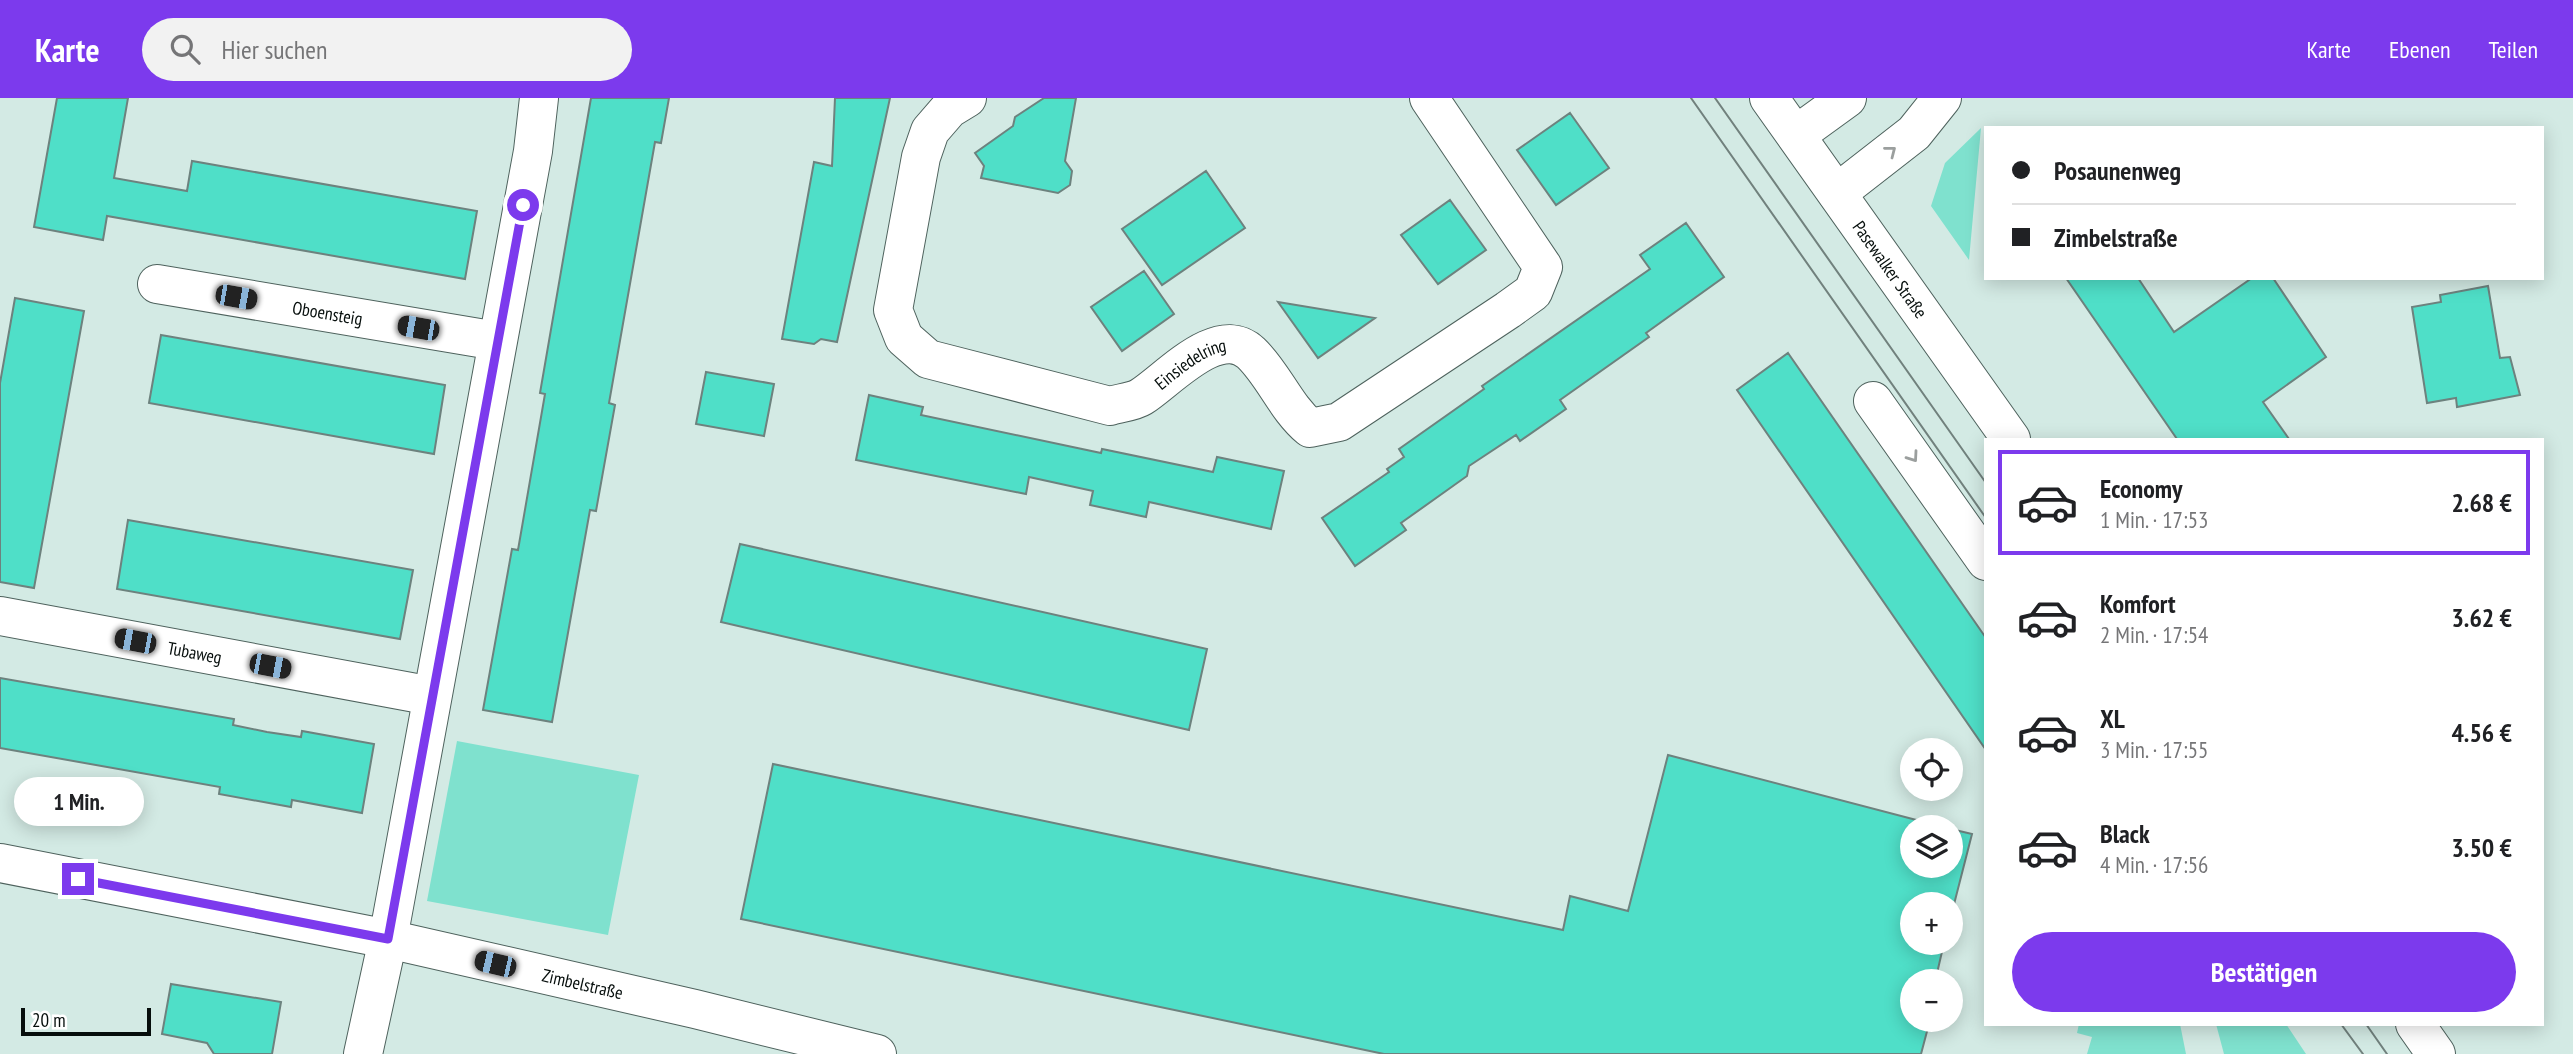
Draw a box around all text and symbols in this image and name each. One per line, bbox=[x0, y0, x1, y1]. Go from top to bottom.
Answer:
search box bbox=[142, 18, 632, 81]
text: Karte bbox=[35, 28, 100, 71]
icon: search bbox=[166, 30, 204, 68]
text: Hier suchen bbox=[222, 33, 327, 66]
text: Karte bbox=[2307, 34, 2351, 65]
text: Ebenen bbox=[2389, 34, 2451, 65]
text: Teilen bbox=[2489, 34, 2538, 65]
one-way arrow bbox=[1883, 147, 1896, 160]
text: Posaunenweg bbox=[2054, 154, 2181, 187]
route start bbox=[507, 189, 539, 221]
street label: Pasewalker Straße bbox=[1848, 216, 1933, 323]
text: Zimbelstraße bbox=[2054, 221, 2178, 254]
car bbox=[214, 283, 259, 311]
street label: Oboensteig bbox=[291, 295, 364, 330]
car bbox=[396, 314, 441, 342]
street label: Einsiedelring bbox=[1150, 333, 1228, 394]
one-way arrow bbox=[1905, 449, 1917, 462]
icon: car bbox=[2016, 471, 2079, 534]
text: Economy bbox=[2100, 472, 2182, 505]
text: 2.68 € bbox=[2451, 486, 2512, 519]
text: 1 Min. · 17:53 bbox=[2100, 505, 2208, 534]
icon: car bbox=[2016, 586, 2079, 649]
text: Komfort bbox=[2100, 587, 2176, 620]
text: 3.62 € bbox=[2451, 601, 2512, 634]
text: 2 Min. · 17:54 bbox=[2100, 620, 2208, 649]
car bbox=[113, 627, 158, 655]
street label: Tubaweg bbox=[166, 636, 224, 668]
car bbox=[248, 652, 293, 680]
icon: car bbox=[2016, 701, 2079, 764]
text: XL bbox=[2100, 702, 2125, 735]
text: 4.56 € bbox=[2451, 716, 2512, 749]
text: 3 Min. · 17:55 bbox=[2100, 735, 2208, 764]
map controls bbox=[1900, 738, 1963, 1032]
button: locate bbox=[1900, 738, 1963, 801]
callout: 1 Min. bbox=[13, 778, 143, 826]
text: 1 Min. bbox=[53, 787, 105, 816]
button: layers bbox=[1900, 815, 1963, 878]
icon: car bbox=[2016, 816, 2079, 879]
text: Black bbox=[2100, 817, 2150, 850]
text: 3.50 € bbox=[2451, 831, 2512, 864]
text: 4 Min. · 17:56 bbox=[2100, 850, 2208, 879]
route end bbox=[62, 863, 94, 895]
button: + bbox=[1900, 892, 1963, 955]
button: Bestätigen bbox=[2012, 932, 2516, 1012]
car bbox=[473, 949, 518, 979]
street label: Zimbelstraße bbox=[540, 963, 625, 1004]
button: − bbox=[1900, 969, 1963, 1032]
scale bar bbox=[21, 1005, 150, 1037]
text: 20 m bbox=[32, 1008, 66, 1032]

